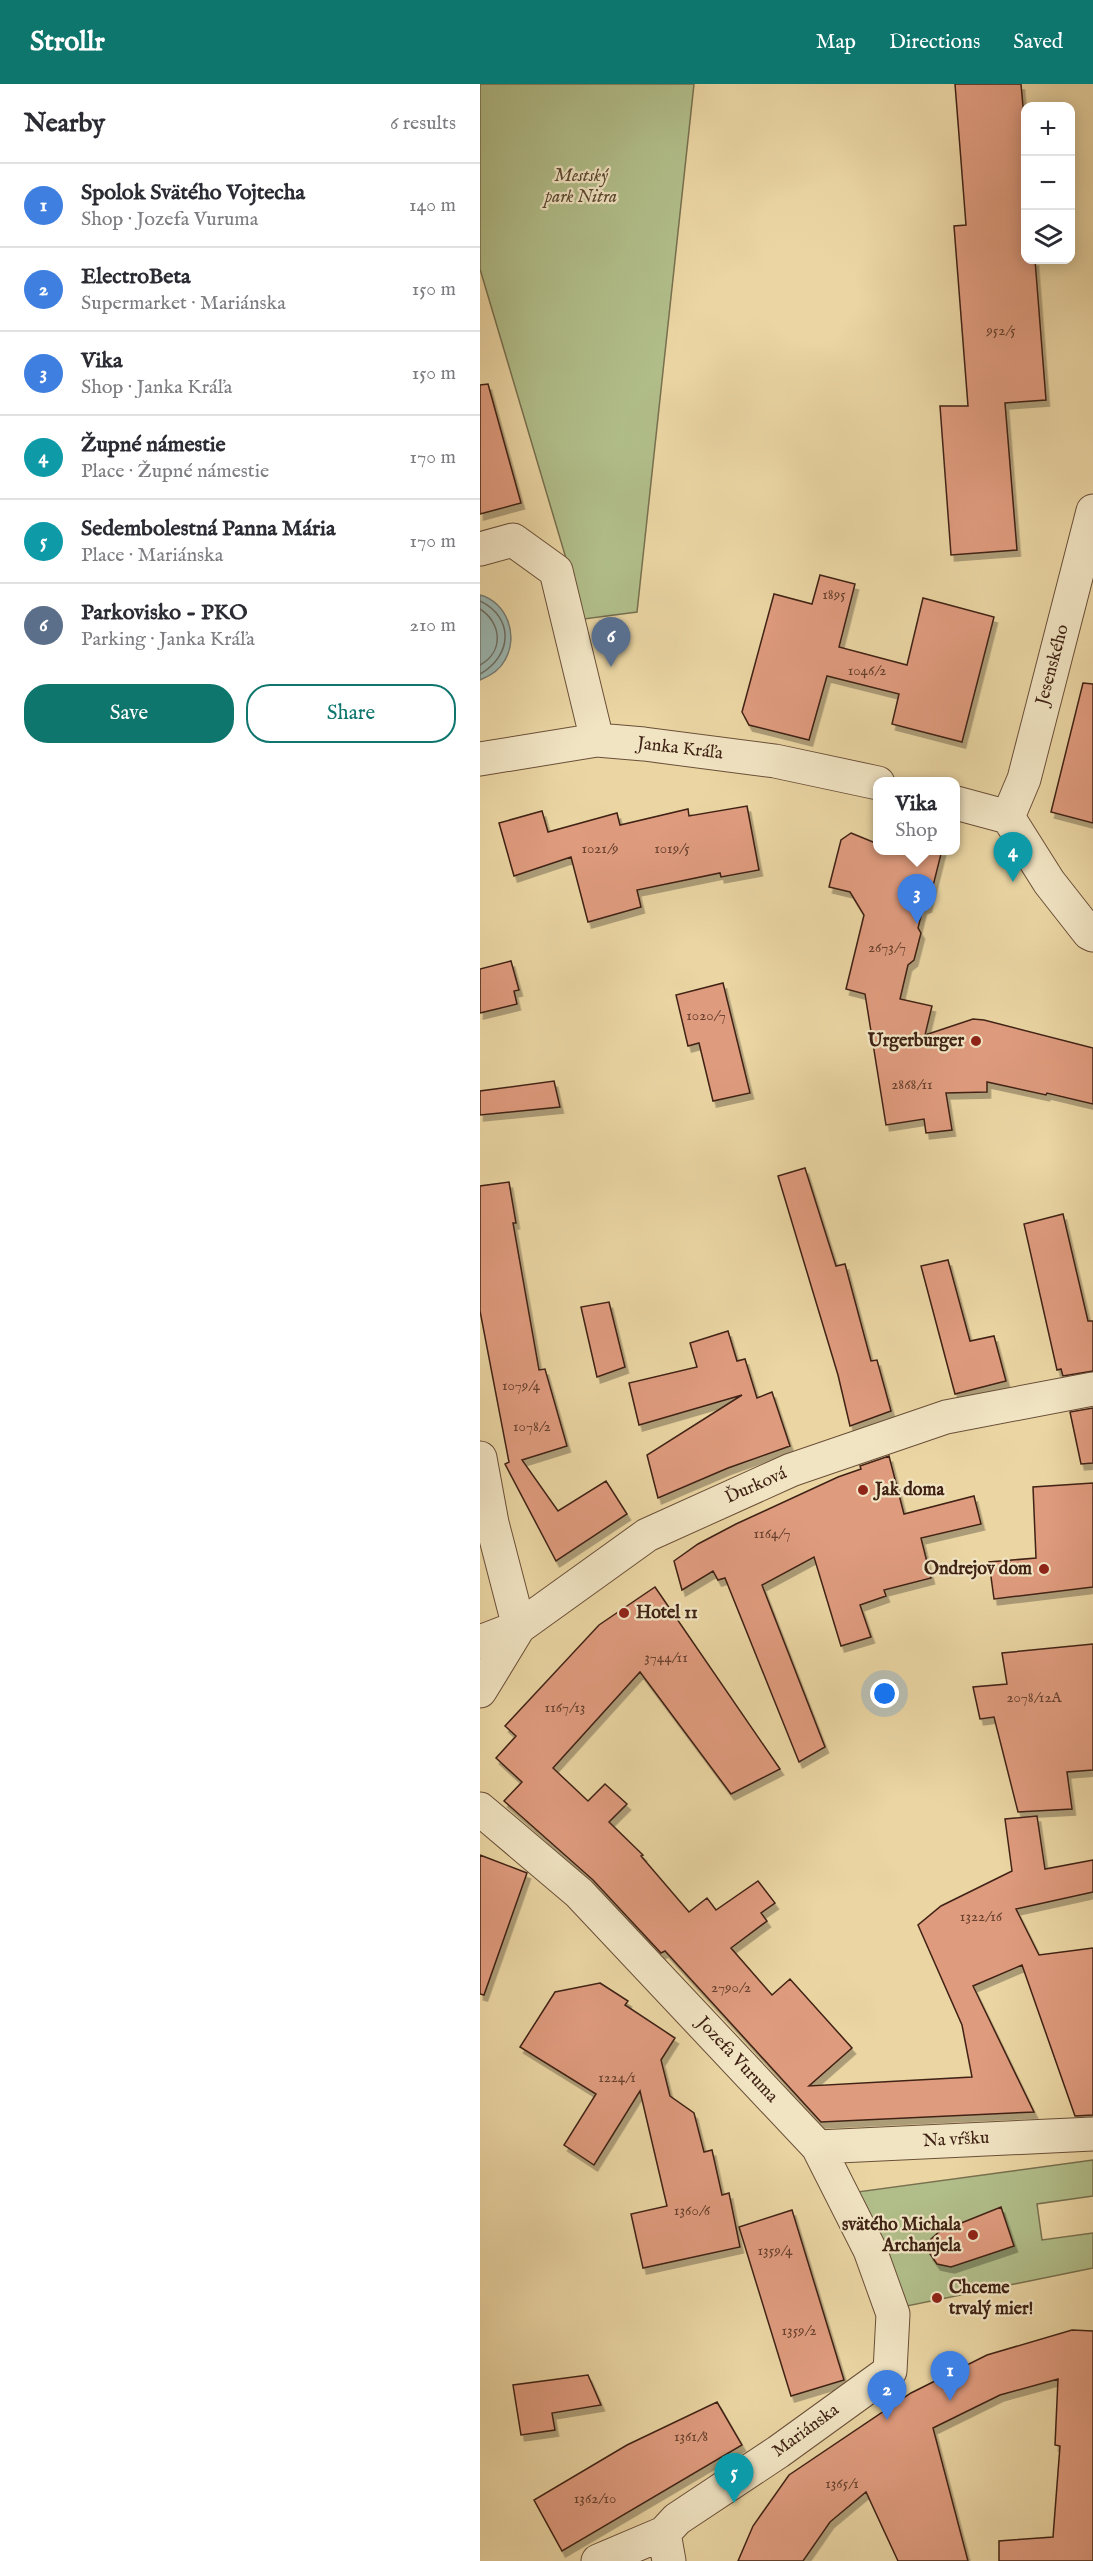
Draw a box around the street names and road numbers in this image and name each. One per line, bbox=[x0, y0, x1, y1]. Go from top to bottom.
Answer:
street label: Jesenského bbox=[1031, 622, 1075, 710]
street label: Janka Kráľa bbox=[634, 732, 724, 766]
street label: Ďurková bbox=[721, 1460, 791, 1510]
street label: Jozefa Vuruma bbox=[690, 2011, 783, 2108]
street label: Na vŕšku bbox=[922, 2127, 990, 2153]
street label: Mariánska bbox=[768, 2399, 844, 2463]

